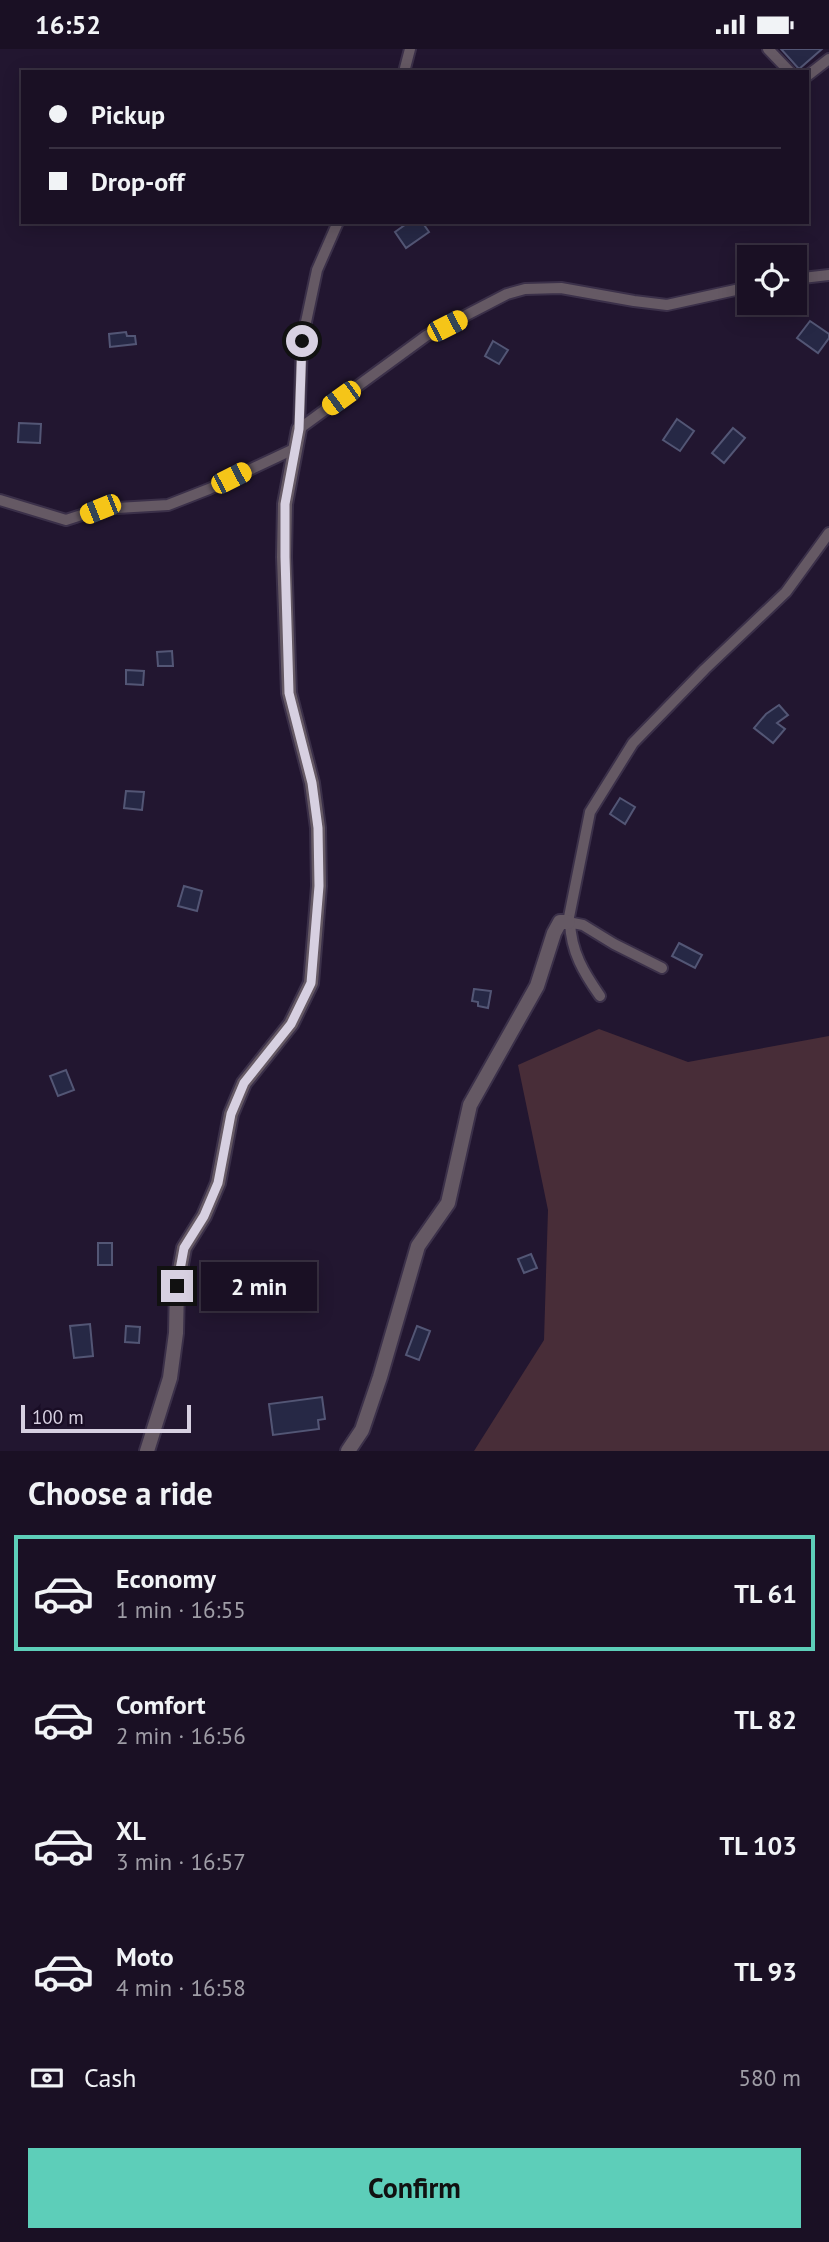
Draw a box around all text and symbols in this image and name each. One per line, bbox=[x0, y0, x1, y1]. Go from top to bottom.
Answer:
text: 16:52 bbox=[35, 8, 101, 41]
text: Pickup bbox=[91, 98, 165, 131]
text: Drop-off bbox=[91, 165, 185, 198]
map controls bbox=[737, 245, 807, 315]
button: locate bbox=[737, 245, 807, 315]
car bbox=[424, 307, 471, 345]
route start bbox=[286, 325, 318, 357]
car bbox=[318, 377, 365, 419]
car bbox=[208, 459, 255, 497]
car bbox=[77, 491, 124, 527]
callout: 2 min bbox=[202, 1261, 317, 1311]
route end bbox=[161, 1270, 193, 1302]
text: 2 min bbox=[231, 1272, 287, 1301]
scale bar bbox=[21, 1402, 191, 1434]
text: 100 m bbox=[32, 1405, 84, 1429]
text: Choose a ride bbox=[28, 1472, 213, 1514]
icon: car bbox=[32, 1562, 95, 1625]
text: Economy bbox=[116, 1562, 216, 1595]
text: TL 61 bbox=[734, 1577, 797, 1610]
text: 1 min · 16:55 bbox=[116, 1595, 246, 1624]
icon: car bbox=[32, 1688, 95, 1751]
text: Comfort bbox=[116, 1688, 206, 1721]
text: TL 82 bbox=[734, 1703, 797, 1736]
text: 2 min · 16:56 bbox=[116, 1721, 246, 1750]
icon: car bbox=[32, 1814, 95, 1877]
text: XL bbox=[116, 1814, 146, 1847]
text: TL 103 bbox=[719, 1829, 797, 1862]
text: 3 min · 16:57 bbox=[116, 1847, 246, 1876]
icon: car bbox=[32, 1940, 95, 2003]
text: Moto bbox=[116, 1940, 174, 1973]
text: TL 93 bbox=[734, 1955, 797, 1988]
text: 4 min · 16:58 bbox=[116, 1973, 246, 2002]
icon: cash bbox=[28, 2059, 66, 2097]
text: Cash bbox=[84, 2061, 136, 2094]
text: 580 m bbox=[739, 2063, 801, 2092]
button: Confirm bbox=[28, 2148, 801, 2228]

